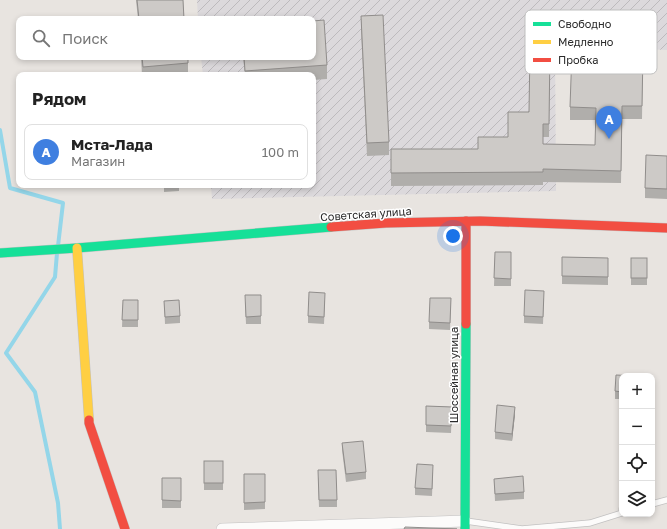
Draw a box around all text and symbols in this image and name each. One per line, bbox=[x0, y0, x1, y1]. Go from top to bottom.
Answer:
legend bbox=[525, 10, 657, 74]
search box bbox=[16, 16, 316, 60]
text: Свободно bbox=[558, 17, 612, 30]
icon: search bbox=[30, 27, 52, 49]
text: Поиск bbox=[62, 29, 108, 47]
text: Медленно bbox=[558, 35, 614, 48]
text: Пробка bbox=[558, 53, 599, 66]
text: Рядом bbox=[32, 88, 86, 109]
pin: A bbox=[596, 106, 622, 139]
text: Мста-Лада bbox=[71, 135, 153, 153]
text: A bbox=[41, 144, 51, 160]
text: 100 m bbox=[262, 144, 299, 160]
text: Магазин bbox=[71, 153, 125, 169]
street label: Советская улица bbox=[320, 204, 412, 223]
your location bbox=[443, 226, 463, 246]
street label: Шоссейная улица bbox=[447, 327, 460, 423]
map controls bbox=[619, 373, 655, 517]
button: + bbox=[619, 373, 655, 409]
button: − bbox=[619, 409, 655, 445]
button: locate bbox=[619, 445, 655, 481]
button: layers bbox=[619, 481, 655, 517]

